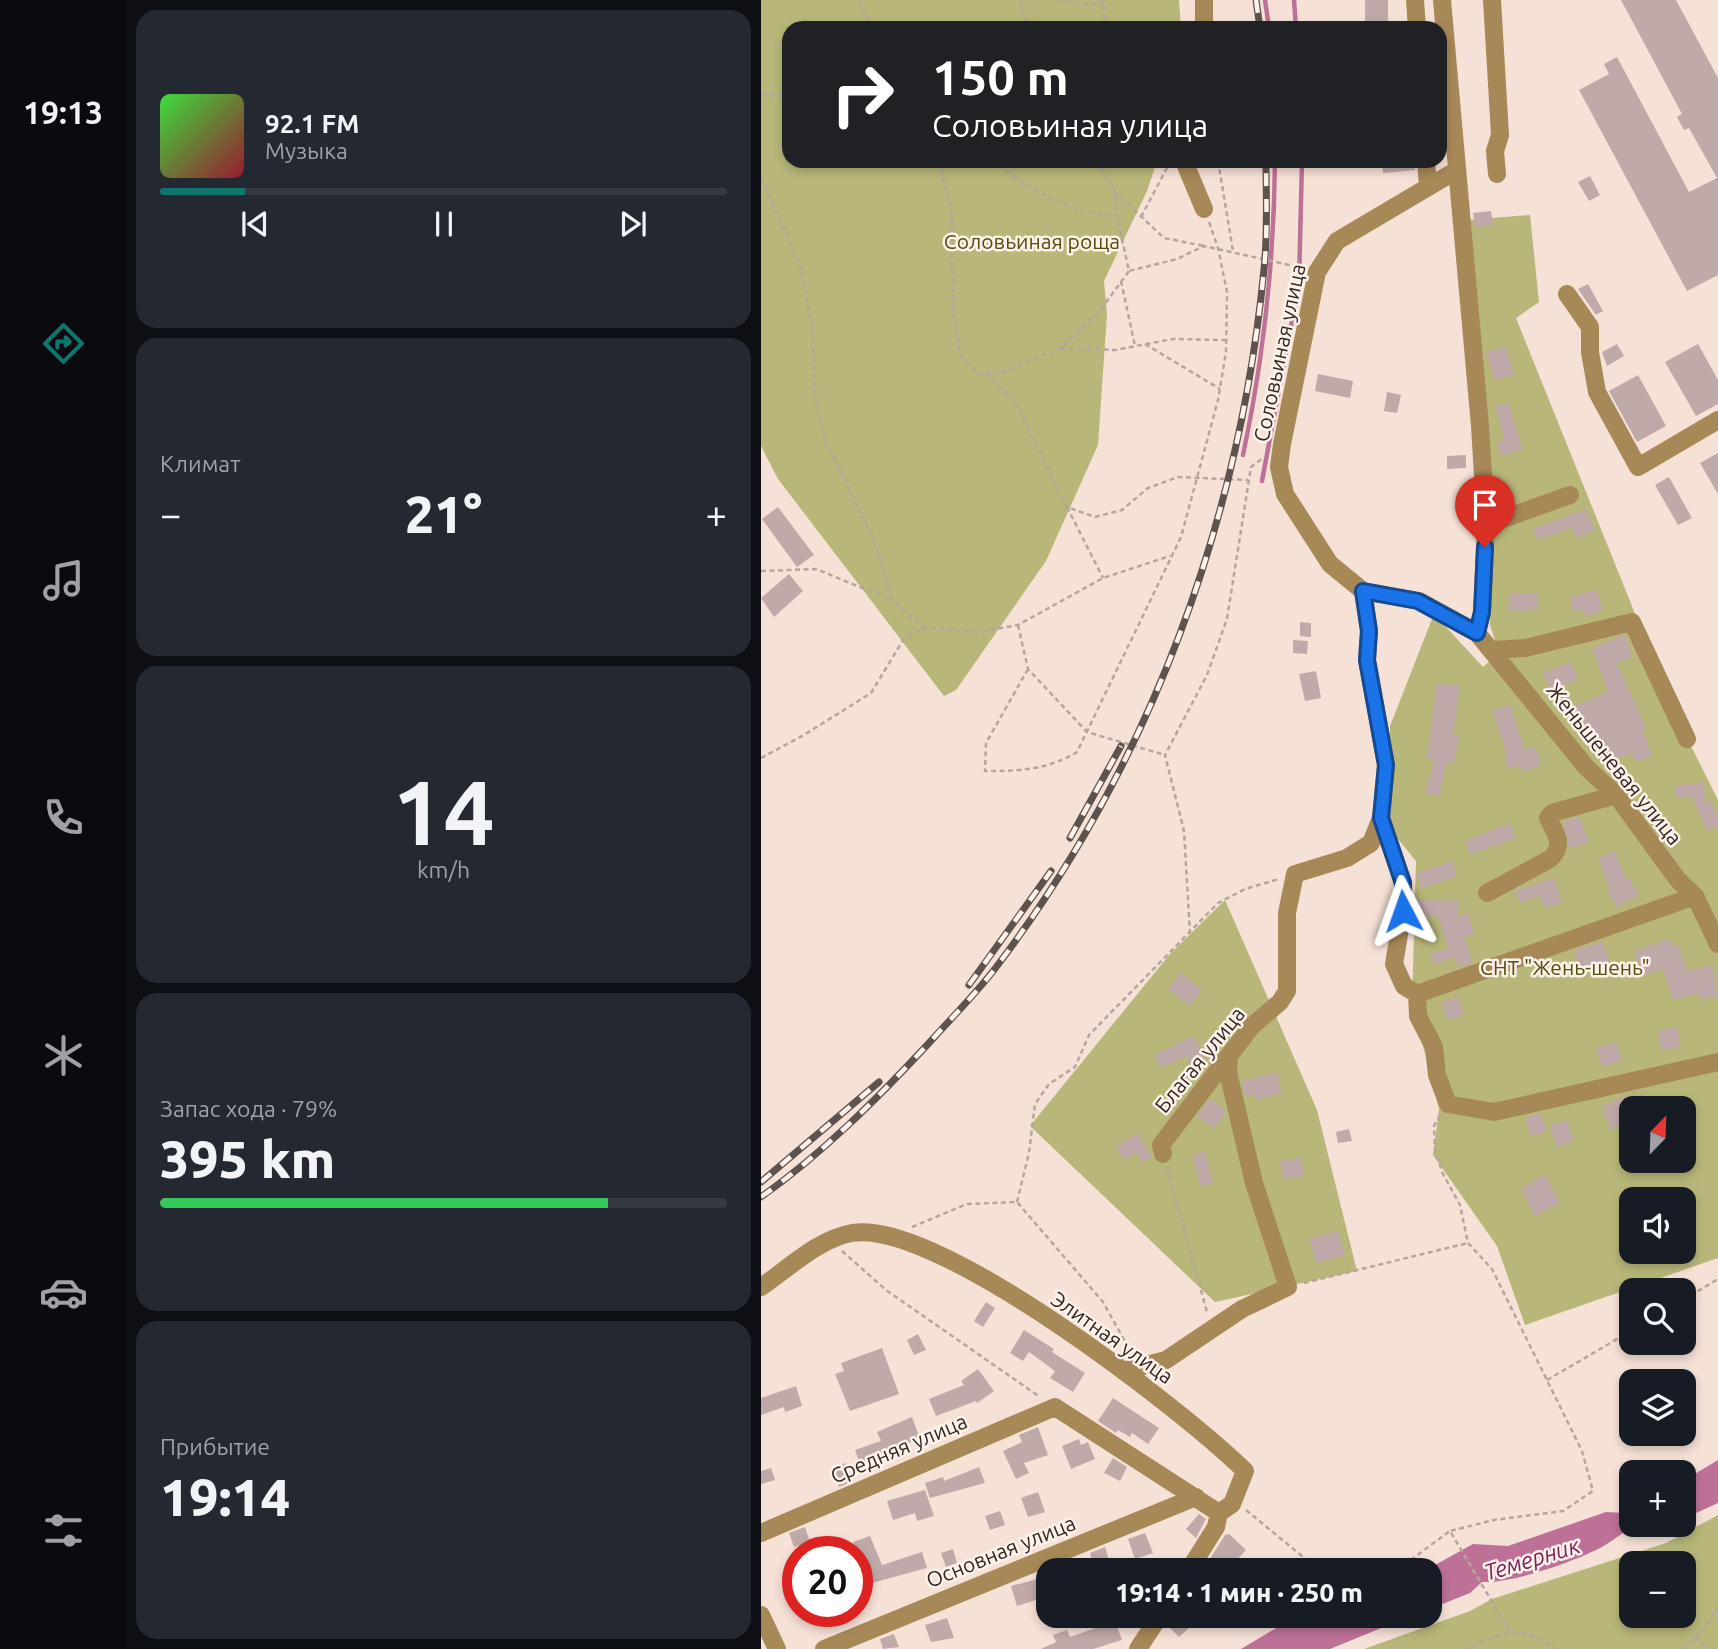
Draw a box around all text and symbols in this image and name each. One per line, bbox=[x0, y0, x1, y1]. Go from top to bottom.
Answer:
icon: right bbox=[817, 49, 908, 140]
text: 150 m bbox=[932, 49, 1069, 104]
text: 19:13 bbox=[23, 94, 103, 130]
text: Соловьиная улица bbox=[932, 107, 1208, 143]
text: 92.1 FM bbox=[265, 109, 359, 138]
text: Музыка bbox=[265, 138, 348, 163]
icon: previous bbox=[236, 205, 274, 243]
icon: pause bbox=[425, 205, 463, 243]
icon: next bbox=[614, 205, 652, 243]
park label: Соловьиная роща bbox=[944, 229, 1120, 253]
street label: Соловьиная улица bbox=[1248, 262, 1310, 444]
icon: directions bbox=[39, 319, 88, 368]
text: Климат bbox=[160, 451, 240, 476]
pin bbox=[1455, 475, 1515, 547]
text: 21° bbox=[405, 485, 482, 543]
icon: arrive bbox=[1466, 486, 1504, 524]
text: − bbox=[160, 493, 181, 535]
text: + bbox=[706, 493, 727, 535]
icon: music bbox=[39, 556, 88, 605]
street label: Женьшеневая улица bbox=[1542, 678, 1687, 849]
text: 14 bbox=[392, 760, 495, 862]
icon: phone bbox=[39, 793, 88, 842]
text: km/h bbox=[417, 857, 470, 882]
position arrow bbox=[1366, 874, 1440, 948]
park label: СНТ "Жень-шень" bbox=[1480, 955, 1650, 979]
street label: Благая улица bbox=[1149, 1002, 1249, 1117]
icon: climate bbox=[39, 1031, 88, 1080]
text: Запас хода · 79% bbox=[160, 1096, 337, 1121]
north arrow bbox=[1619, 1096, 1695, 1172]
map controls bbox=[1619, 1096, 1696, 1628]
text: 395 km bbox=[160, 1130, 335, 1188]
button: sound bbox=[1619, 1187, 1696, 1264]
icon: car bbox=[39, 1268, 88, 1317]
button: search bbox=[1619, 1278, 1696, 1355]
street label: Элитная улица bbox=[1047, 1286, 1178, 1388]
button: layers bbox=[1619, 1369, 1696, 1446]
street label: Средняя улица bbox=[827, 1408, 971, 1488]
text: Прибытие bbox=[160, 1434, 270, 1459]
button: + bbox=[1619, 1460, 1696, 1537]
text: 19:14 bbox=[160, 1468, 290, 1526]
icon: filters bbox=[39, 1506, 88, 1555]
street label: Основная улица bbox=[922, 1510, 1079, 1592]
water label: Темерник bbox=[1481, 1532, 1583, 1585]
speed limit sign: 20 bbox=[782, 1536, 873, 1627]
button: − bbox=[1619, 1551, 1696, 1628]
text: 19:14 · 1 мин · 250 m bbox=[1115, 1578, 1363, 1607]

